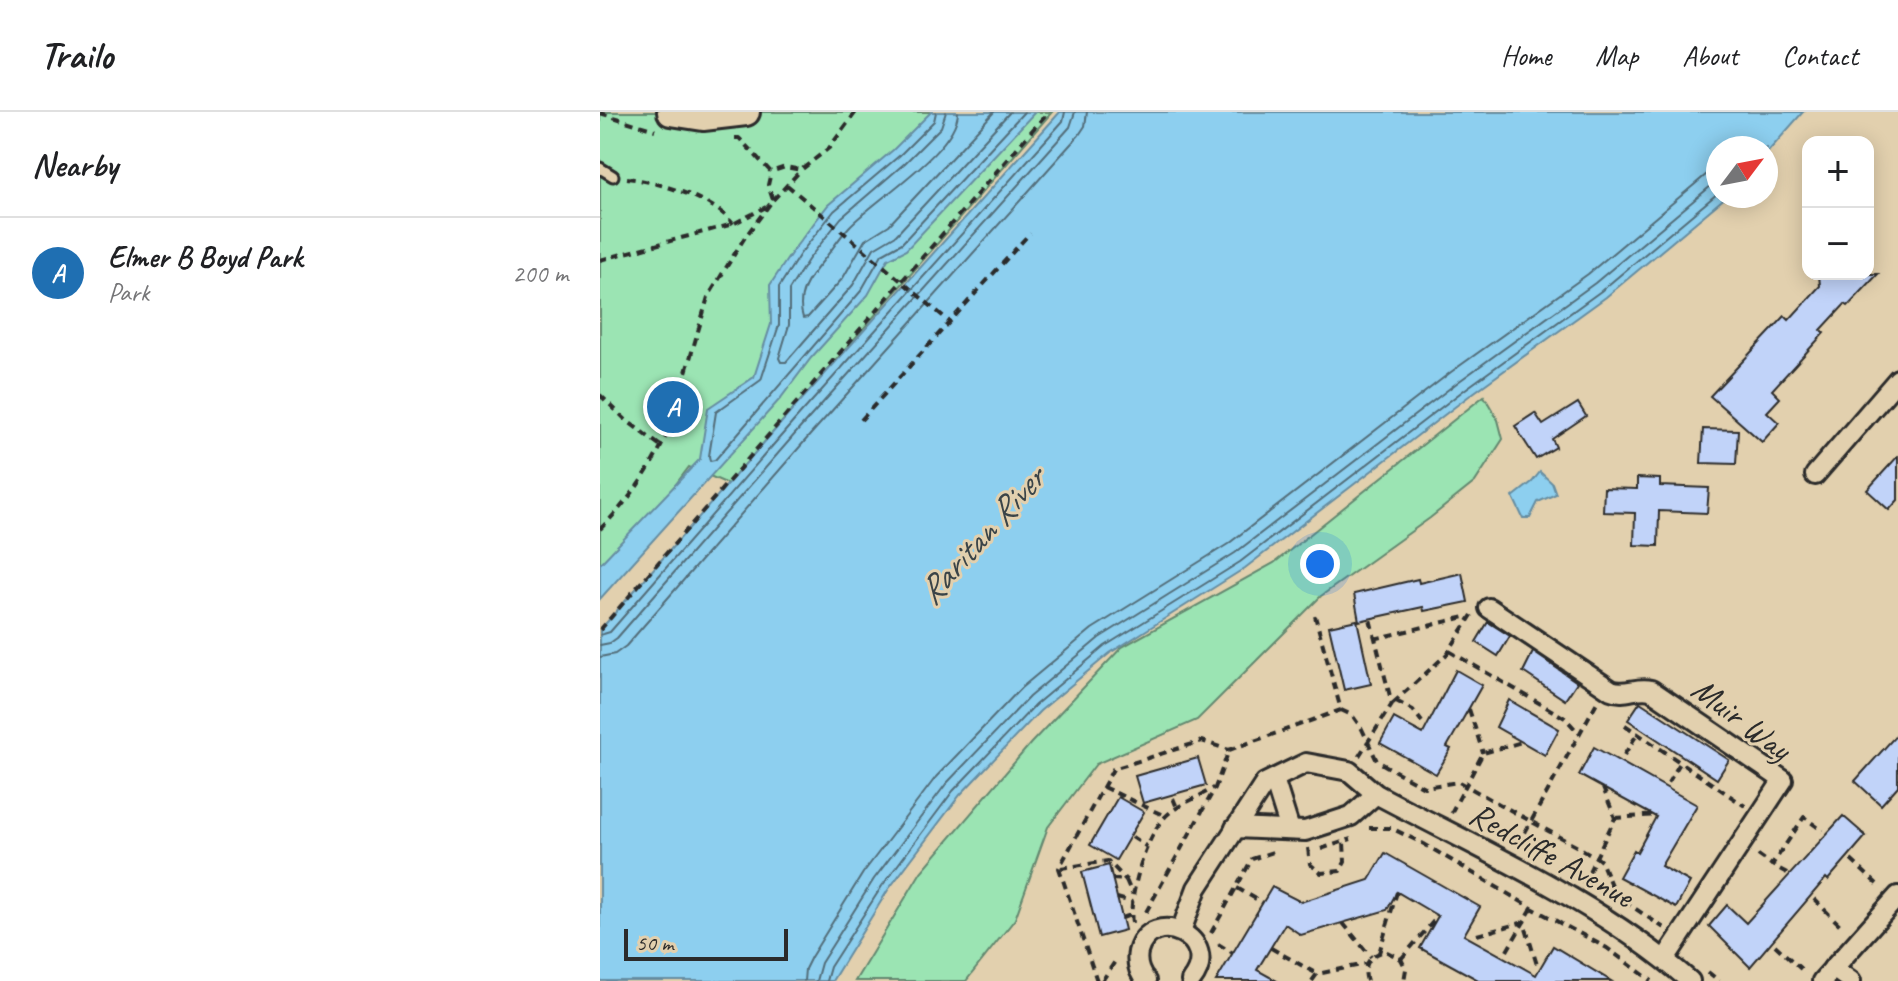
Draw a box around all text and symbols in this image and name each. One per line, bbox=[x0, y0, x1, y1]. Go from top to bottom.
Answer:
text: Trailo bbox=[40, 32, 113, 79]
text: Home bbox=[1501, 38, 1551, 73]
text: Map bbox=[1595, 38, 1638, 73]
text: About bbox=[1682, 38, 1738, 73]
text: Contact bbox=[1782, 38, 1858, 73]
north arrow bbox=[1706, 136, 1778, 208]
map controls bbox=[1802, 136, 1874, 280]
button: + bbox=[1802, 136, 1874, 208]
text: Nearby bbox=[32, 143, 118, 186]
button: − bbox=[1802, 208, 1874, 280]
text: Elmer B Boyd Park bbox=[108, 238, 302, 276]
text: A bbox=[51, 257, 65, 290]
text: 200 m bbox=[512, 257, 568, 290]
text: Park bbox=[108, 276, 149, 309]
pin: A bbox=[647, 377, 699, 437]
water label: Raritan River bbox=[907, 454, 1058, 614]
your location bbox=[1300, 544, 1340, 584]
street label: Muir Way bbox=[1683, 667, 1802, 771]
street label: Redcliffe Avenue bbox=[1462, 792, 1643, 918]
scale bar bbox=[624, 925, 788, 961]
text: 50 m bbox=[636, 929, 673, 957]

